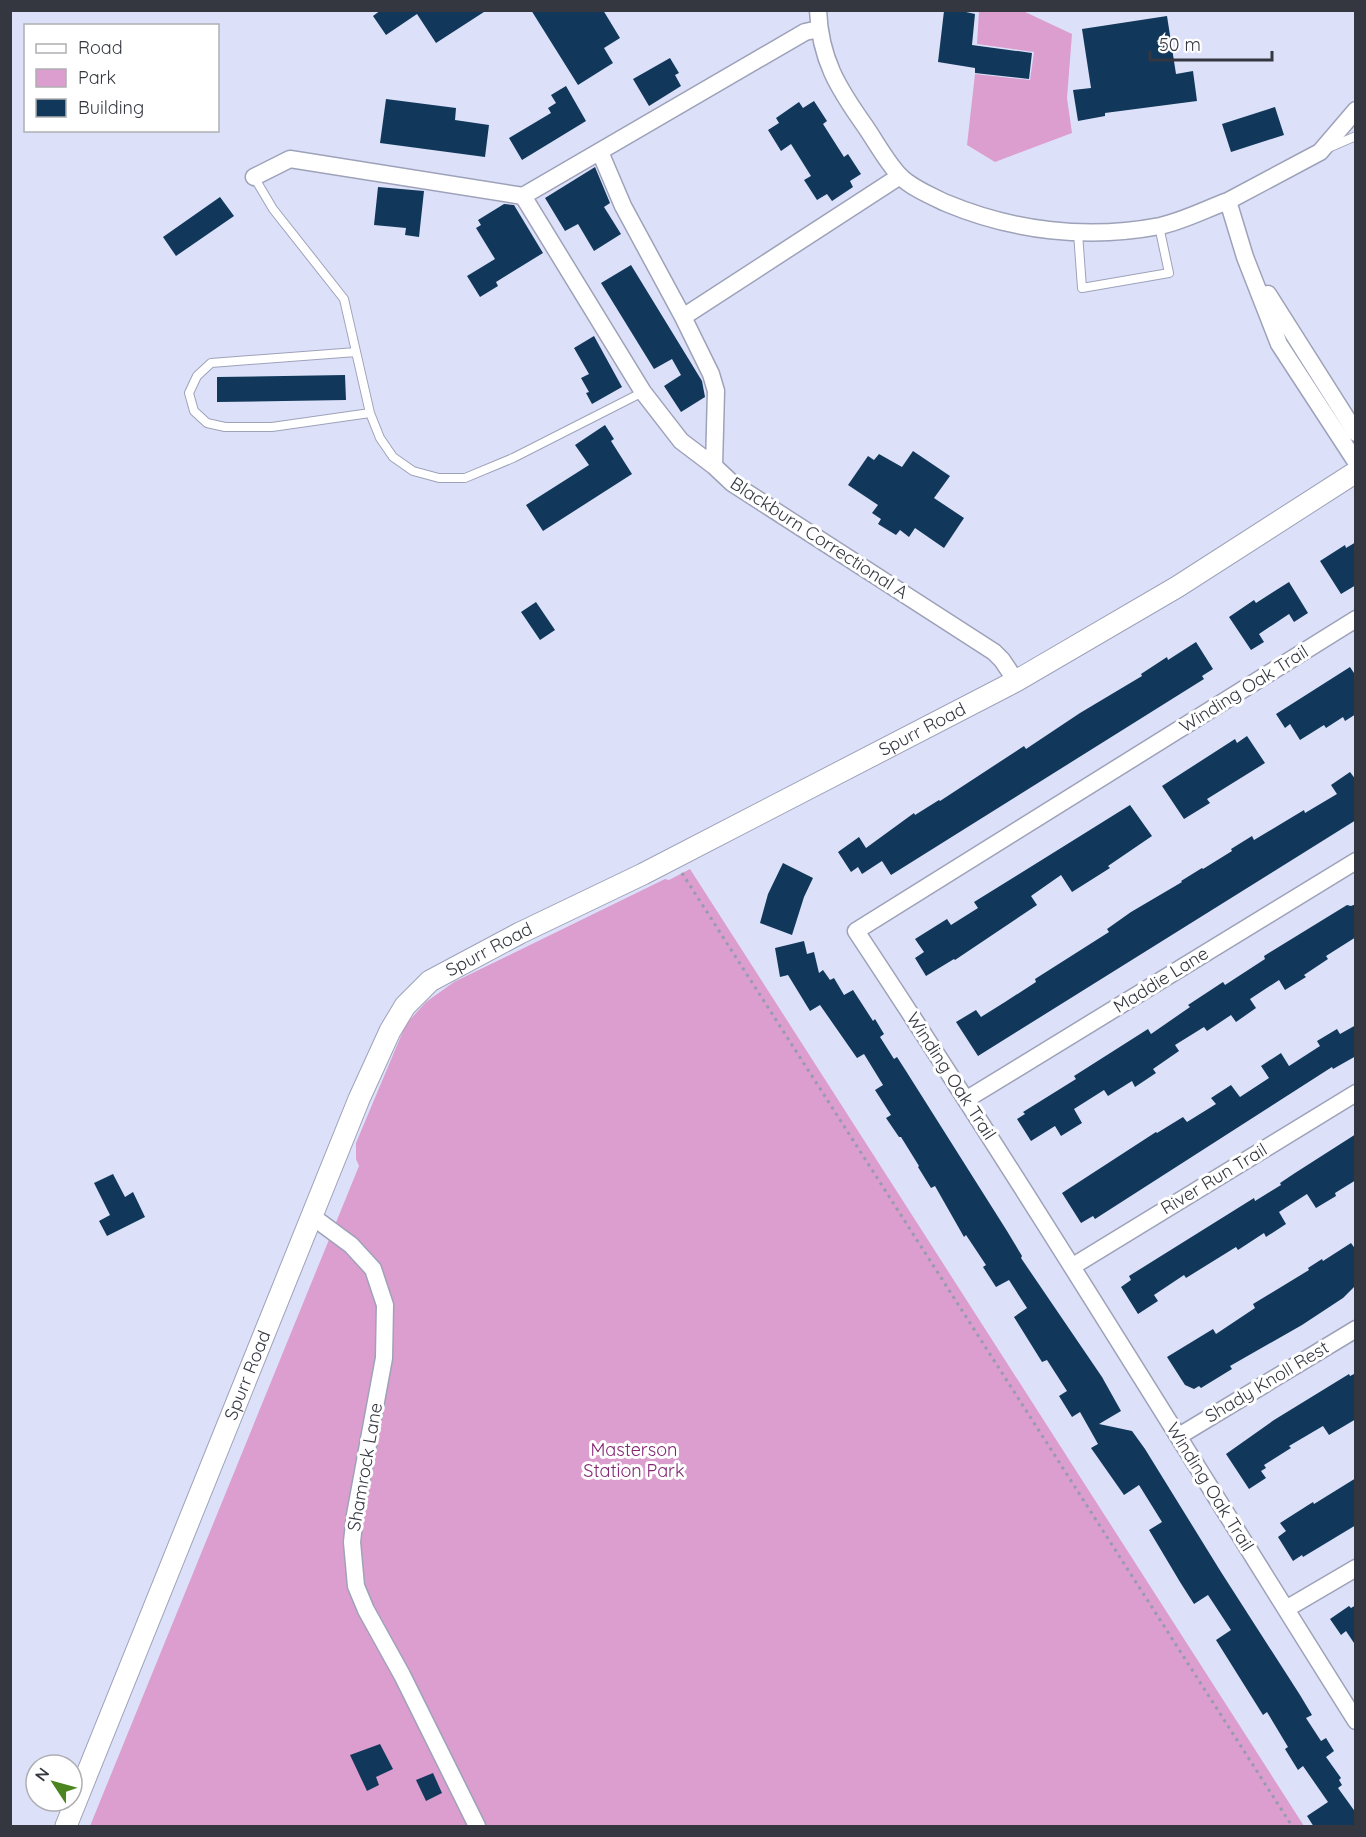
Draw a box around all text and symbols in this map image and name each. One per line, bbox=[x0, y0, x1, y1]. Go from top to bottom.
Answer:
legend bbox=[24, 24, 219, 132]
scale bar bbox=[1150, 24, 1272, 62]
text: 50 m bbox=[1159, 33, 1201, 56]
text: Road bbox=[78, 36, 123, 59]
text: Park bbox=[78, 66, 116, 89]
text: Building bbox=[78, 96, 144, 119]
street label: Blackburn Correctional A bbox=[726, 471, 913, 604]
street label: Winding Oak Trail bbox=[1175, 640, 1312, 737]
street label: Spurr Road bbox=[875, 697, 969, 761]
street label: Spurr Road bbox=[442, 917, 536, 982]
street label: Maddie Lane bbox=[1109, 941, 1212, 1018]
street label: Winding Oak Trail bbox=[902, 1008, 1001, 1144]
street label: River Run Trail bbox=[1156, 1138, 1271, 1219]
street label: Spurr Road bbox=[219, 1327, 276, 1423]
street label: Shady Knoll Rest bbox=[1201, 1336, 1333, 1428]
street label: Shamrock Lane bbox=[342, 1401, 387, 1533]
street label: Winding Oak Trail bbox=[1162, 1418, 1259, 1555]
park label: Masterson Station Park bbox=[583, 1438, 685, 1482]
north arrow bbox=[24, 1753, 84, 1813]
text: N bbox=[30, 1764, 53, 1785]

